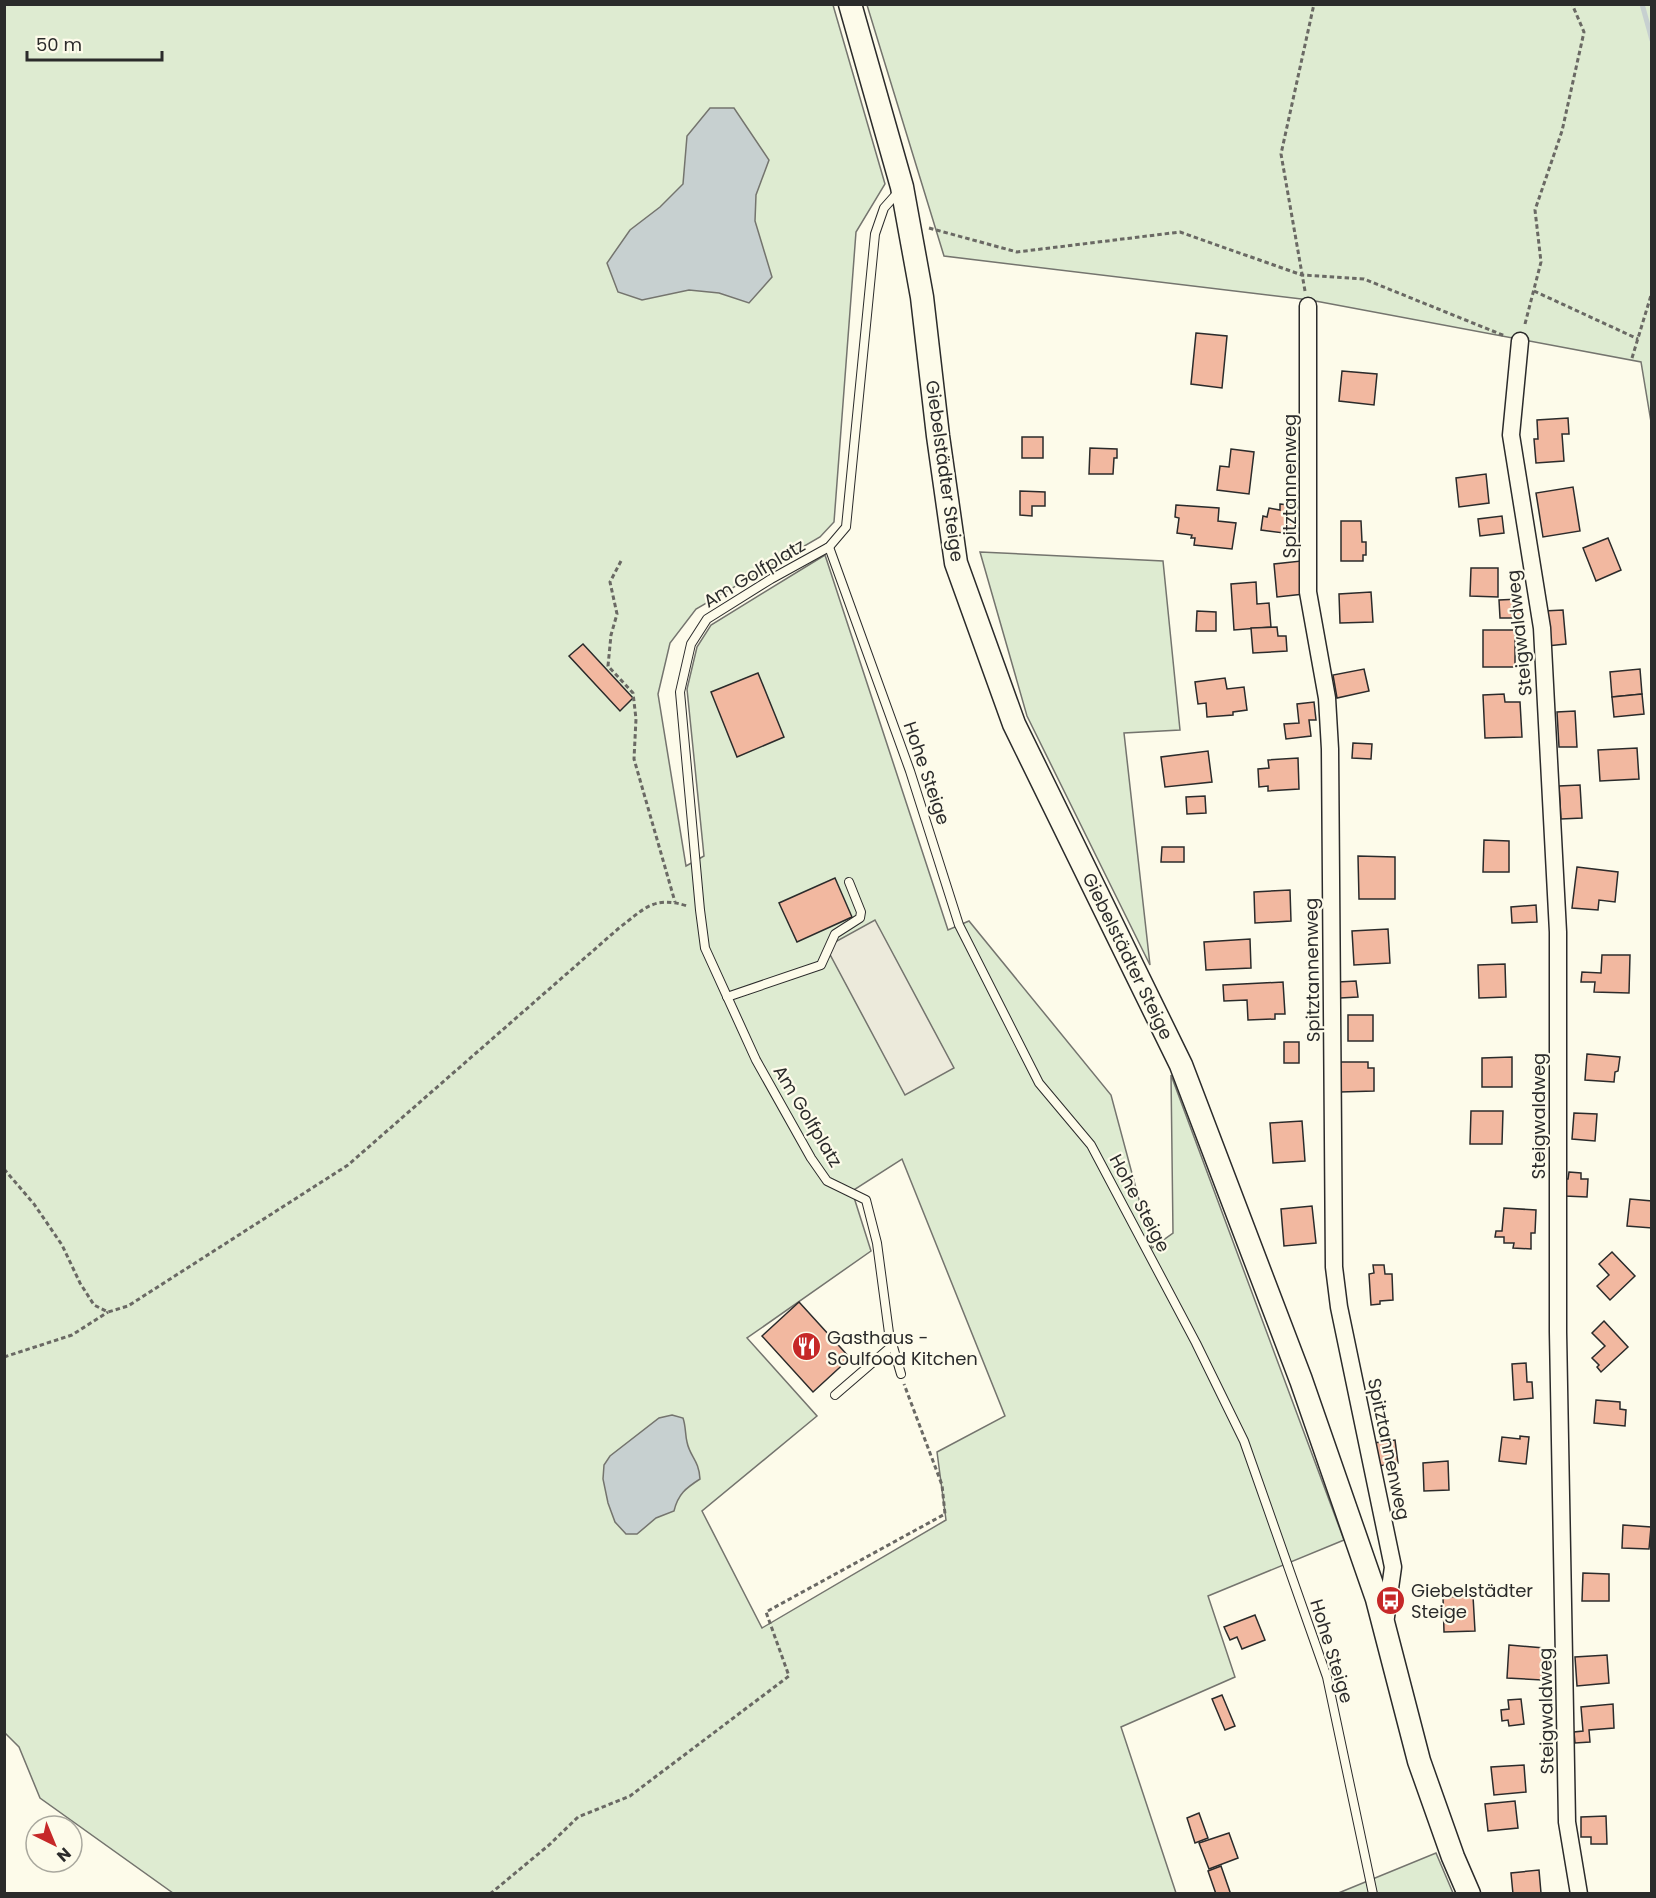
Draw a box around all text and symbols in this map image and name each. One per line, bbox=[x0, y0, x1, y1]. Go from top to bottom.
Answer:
scale bar bbox=[27, 24, 162, 62]
text: 50 m bbox=[36, 32, 82, 57]
street label: Giebelstädter Steige bbox=[920, 379, 970, 563]
street label: Spitztannenweg bbox=[1277, 414, 1302, 558]
street label: Am Golfplatz bbox=[698, 533, 810, 613]
street label: Steigwaldweg bbox=[1500, 569, 1538, 697]
street label: Hohe Steige bbox=[898, 718, 956, 828]
street label: Giebelstädter Steige bbox=[1077, 868, 1179, 1044]
street label: Spitztannenweg bbox=[1298, 898, 1326, 1042]
street label: Steigwaldweg bbox=[1526, 1053, 1551, 1179]
street label: Am Golfplatz bbox=[768, 1060, 848, 1172]
street label: Hohe Steige bbox=[1104, 1150, 1176, 1256]
place label: Gasthaus - Soulfood Kitchen bbox=[827, 1325, 978, 1371]
restaurant icon: Gasthaus - Soulfood Kitchen bbox=[790, 1331, 822, 1363]
street label: Spitztannenweg bbox=[1362, 1376, 1416, 1522]
place label: Giebelstädter Steige bbox=[1411, 1578, 1533, 1624]
bus stop icon: Giebelstädter Steige bbox=[1374, 1584, 1406, 1616]
street label: Hohe Steige bbox=[1304, 1596, 1360, 1706]
street label: Steigwaldweg bbox=[1532, 1648, 1560, 1774]
north arrow bbox=[24, 1814, 84, 1874]
text: N bbox=[52, 1842, 76, 1867]

